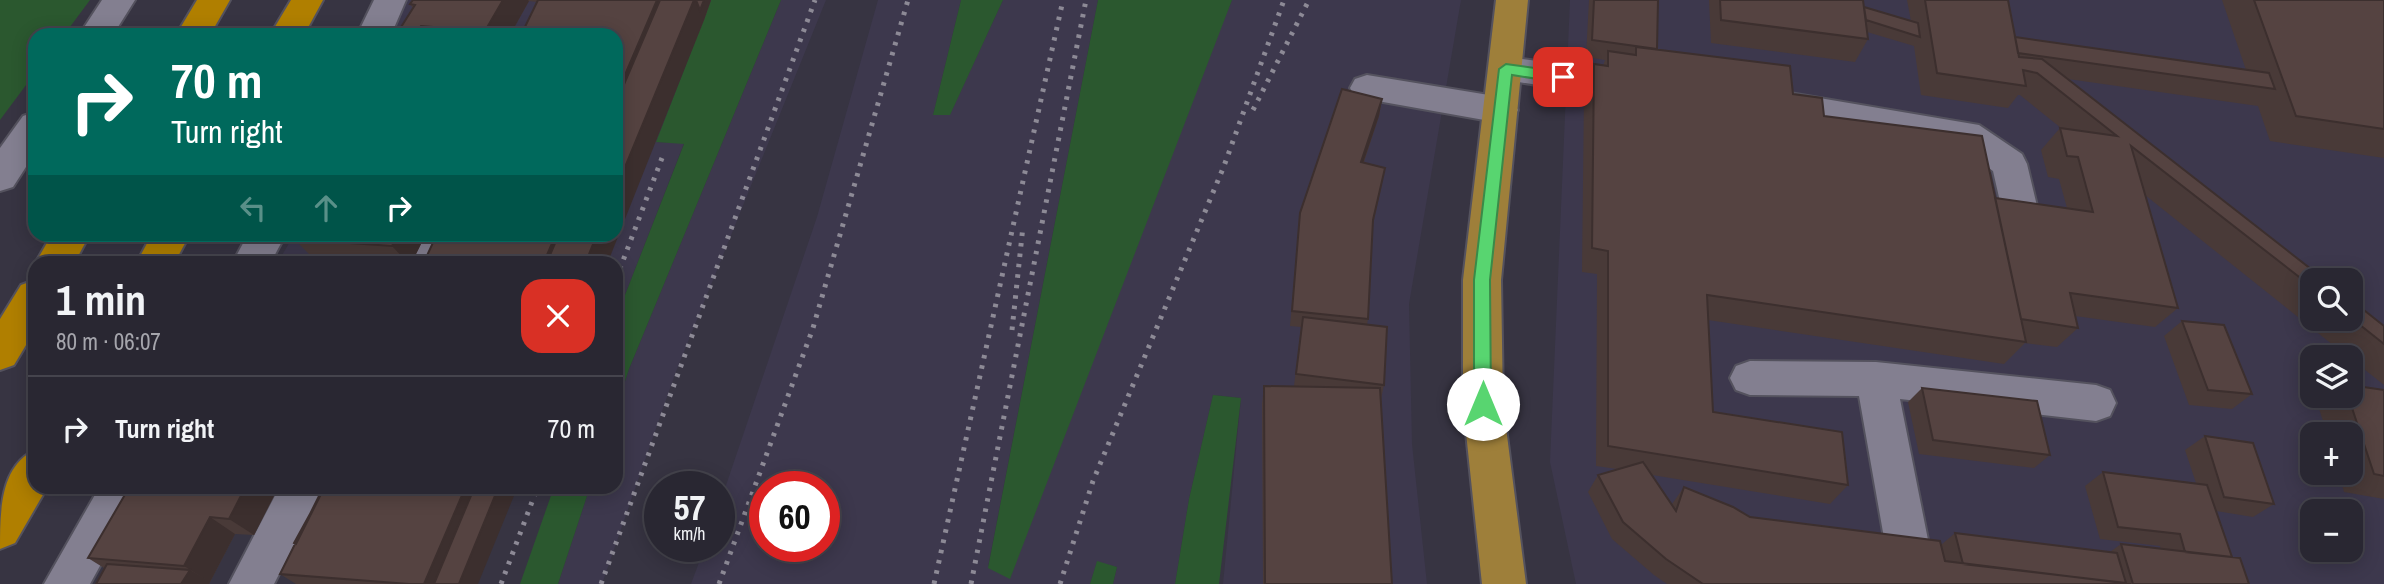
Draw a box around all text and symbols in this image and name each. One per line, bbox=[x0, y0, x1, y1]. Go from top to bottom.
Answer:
text: 70 m bbox=[171, 47, 263, 113]
pin bbox=[1533, 47, 1593, 107]
icon: right bbox=[56, 56, 147, 147]
icon: arrive bbox=[1544, 58, 1582, 96]
text: Turn right bbox=[171, 110, 283, 153]
icon: left bbox=[234, 189, 272, 227]
icon: ahead bbox=[307, 189, 345, 227]
icon: right bbox=[380, 189, 418, 227]
map controls bbox=[2300, 268, 2363, 562]
button: search bbox=[2300, 268, 2363, 331]
text: 1 min bbox=[56, 272, 146, 328]
button: close bbox=[521, 279, 595, 353]
text: 80 m · 06:07 bbox=[56, 326, 161, 357]
button: layers bbox=[2300, 345, 2363, 408]
position arrow bbox=[1446, 367, 1520, 441]
icon: right bbox=[56, 410, 94, 448]
text: Turn right bbox=[115, 411, 214, 446]
text: 70 m bbox=[548, 411, 595, 446]
button: + bbox=[2300, 422, 2363, 485]
speed limit sign: 60 bbox=[749, 471, 840, 562]
text: 57 bbox=[674, 484, 705, 531]
button: − bbox=[2300, 499, 2363, 562]
text: km/h bbox=[674, 521, 706, 546]

